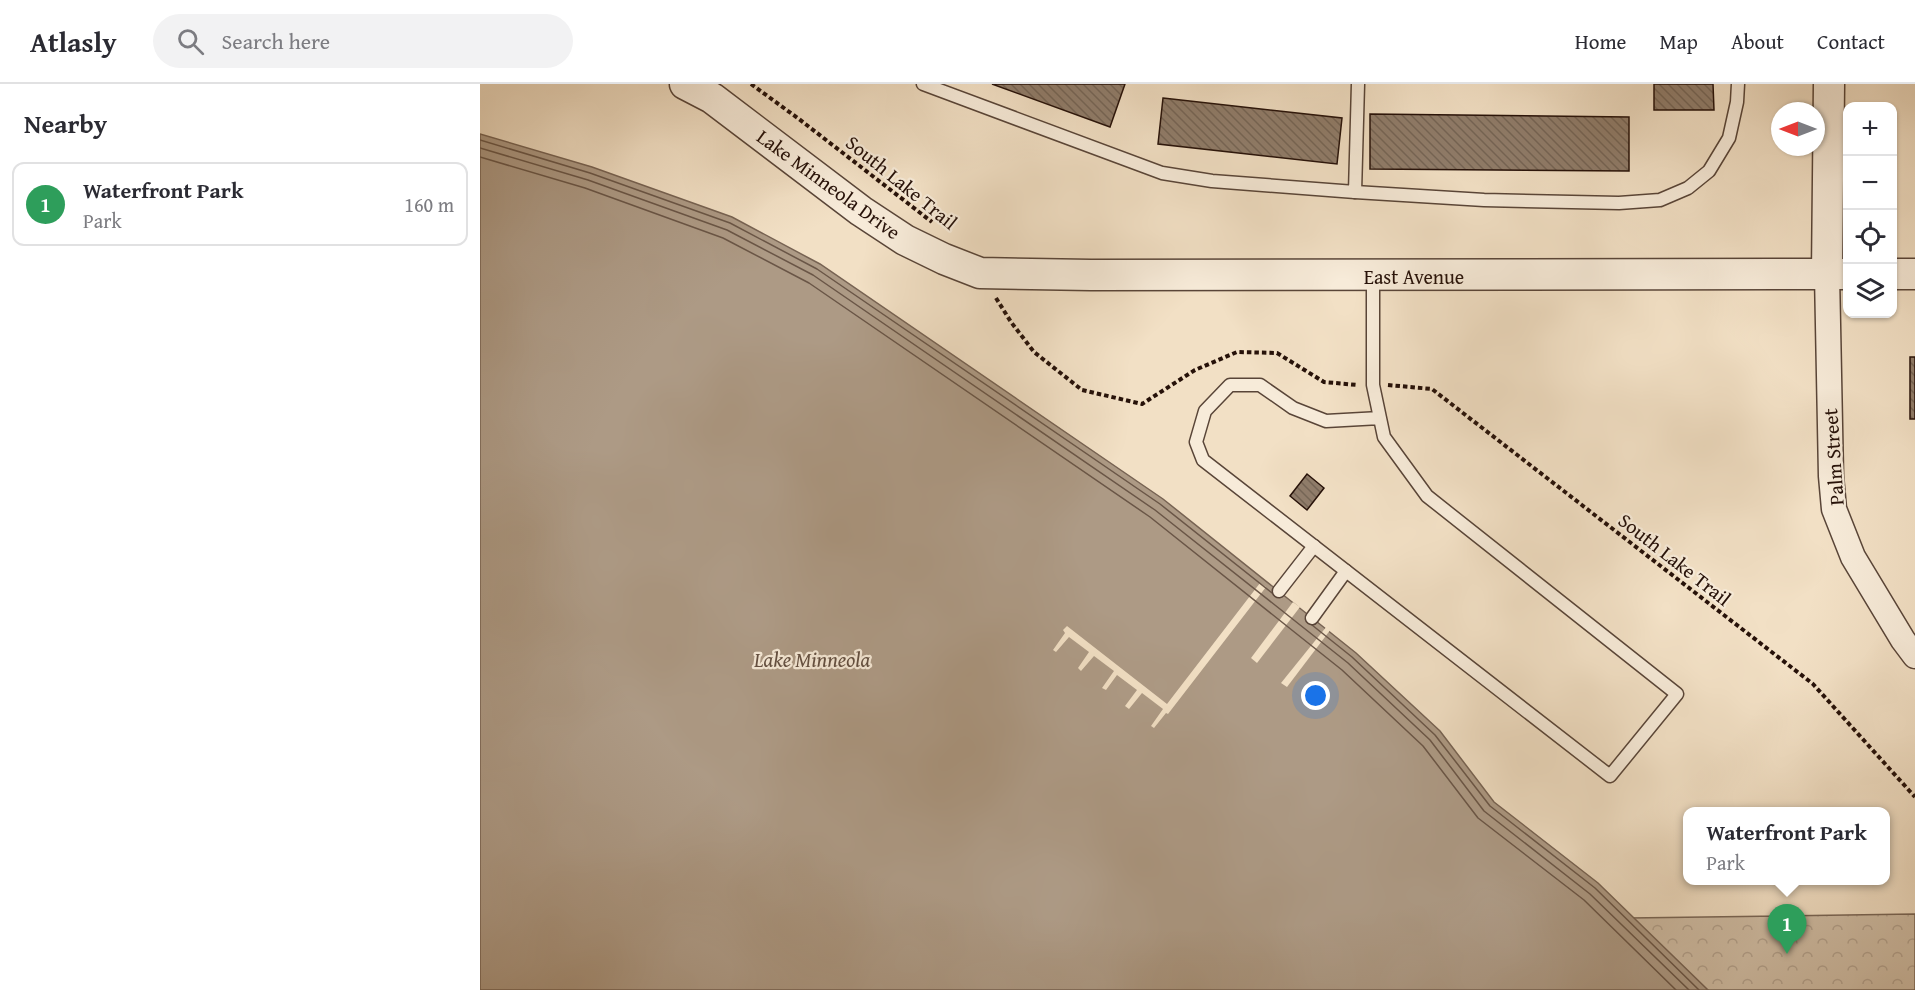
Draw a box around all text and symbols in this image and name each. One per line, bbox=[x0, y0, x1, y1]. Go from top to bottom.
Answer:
search box bbox=[153, 14, 573, 68]
text: Atlasly bbox=[30, 21, 117, 62]
icon: search bbox=[174, 25, 207, 58]
text: Search here bbox=[222, 25, 330, 57]
text: Home bbox=[1575, 26, 1626, 57]
text: Map bbox=[1659, 26, 1698, 57]
text: About bbox=[1731, 26, 1784, 57]
text: Contact bbox=[1817, 26, 1885, 57]
north arrow bbox=[1771, 102, 1825, 156]
map controls bbox=[1843, 102, 1897, 318]
button: + bbox=[1843, 102, 1897, 156]
text: Nearby bbox=[24, 104, 107, 143]
street label: Lake Minneola Drive bbox=[751, 122, 907, 246]
street label: South Lake Trail bbox=[840, 128, 964, 236]
button: − bbox=[1843, 156, 1897, 210]
text: Waterfront Park bbox=[83, 174, 243, 206]
text: 1 bbox=[40, 190, 51, 219]
text: 160 m bbox=[404, 190, 454, 219]
text: Park bbox=[83, 206, 122, 235]
button: locate bbox=[1843, 210, 1897, 264]
street label: East Avenue bbox=[1364, 262, 1464, 291]
button: layers bbox=[1843, 264, 1897, 318]
street label: Palm Street bbox=[1815, 408, 1851, 506]
street label: South Lake Trail bbox=[1612, 506, 1738, 613]
water label: Lake Minneola bbox=[753, 644, 870, 675]
your location bbox=[1301, 681, 1330, 710]
popup bbox=[1683, 807, 1890, 885]
text: Waterfront Park bbox=[1706, 816, 1867, 848]
text: Park bbox=[1706, 848, 1745, 877]
pin: 1 bbox=[1768, 904, 1806, 954]

